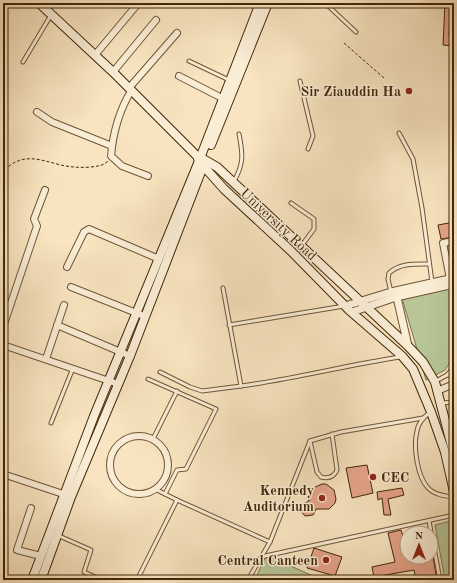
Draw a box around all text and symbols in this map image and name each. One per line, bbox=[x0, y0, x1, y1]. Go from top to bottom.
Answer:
place label: Sir Ziauddin Ha bbox=[301, 85, 401, 99]
marker: Sir Ziauddin Ha bbox=[404, 86, 414, 96]
street label: University Road bbox=[238, 186, 319, 263]
place label: CEC bbox=[381, 471, 409, 485]
marker: CEC bbox=[368, 472, 378, 482]
place label: Kennedy Auditorium bbox=[243, 484, 314, 514]
marker: Kennedy Auditorium bbox=[317, 493, 327, 503]
north arrow bbox=[399, 525, 439, 565]
text: N bbox=[415, 531, 424, 542]
place label: Central Canteen bbox=[218, 554, 318, 568]
marker: Central Canteen bbox=[321, 555, 331, 565]

